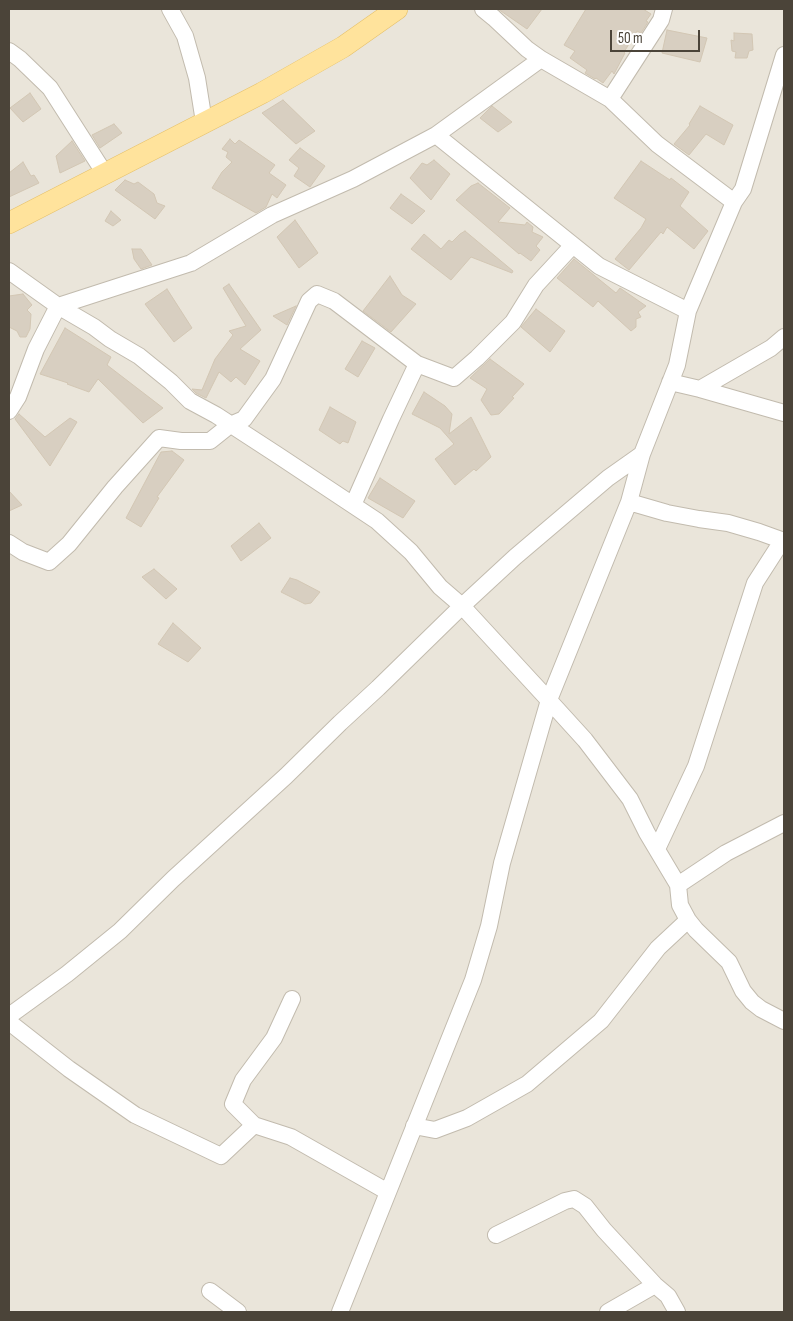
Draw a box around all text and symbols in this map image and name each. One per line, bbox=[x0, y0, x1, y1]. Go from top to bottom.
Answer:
scale bar bbox=[613, 20, 703, 52]
text: 50 m bbox=[618, 29, 643, 48]

